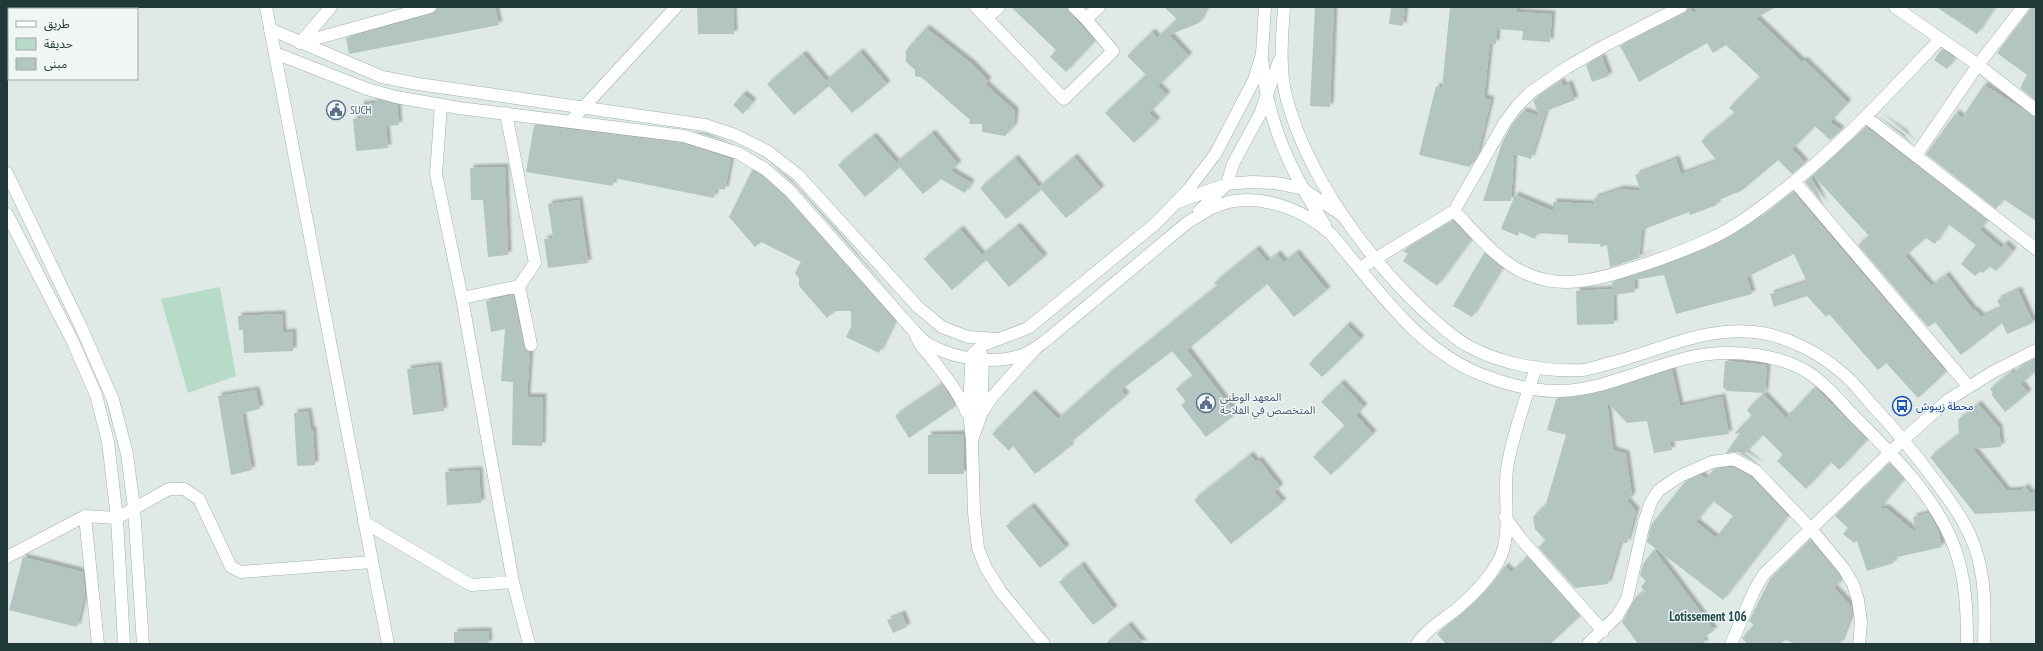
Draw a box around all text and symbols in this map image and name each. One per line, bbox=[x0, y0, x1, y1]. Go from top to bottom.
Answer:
legend bbox=[8, 8, 138, 80]
text: طريق bbox=[44, 16, 70, 32]
text: حديقة bbox=[44, 36, 73, 51]
text: مبنى bbox=[44, 56, 67, 71]
public building icon: SUCH bbox=[325, 99, 347, 121]
place label: SUCH bbox=[350, 103, 371, 117]
place label: المعهد الوطني المتخصص في الفلاحة bbox=[1220, 390, 1315, 420]
public building icon: المعهد الوطني المتخصص في الفلاحة bbox=[1195, 392, 1217, 414]
bus stop icon: محطة زيبوش bbox=[1891, 395, 1913, 417]
place label: محطة زيبوش bbox=[1916, 399, 1974, 413]
district label: Lotissement 106 bbox=[1669, 608, 1747, 625]

